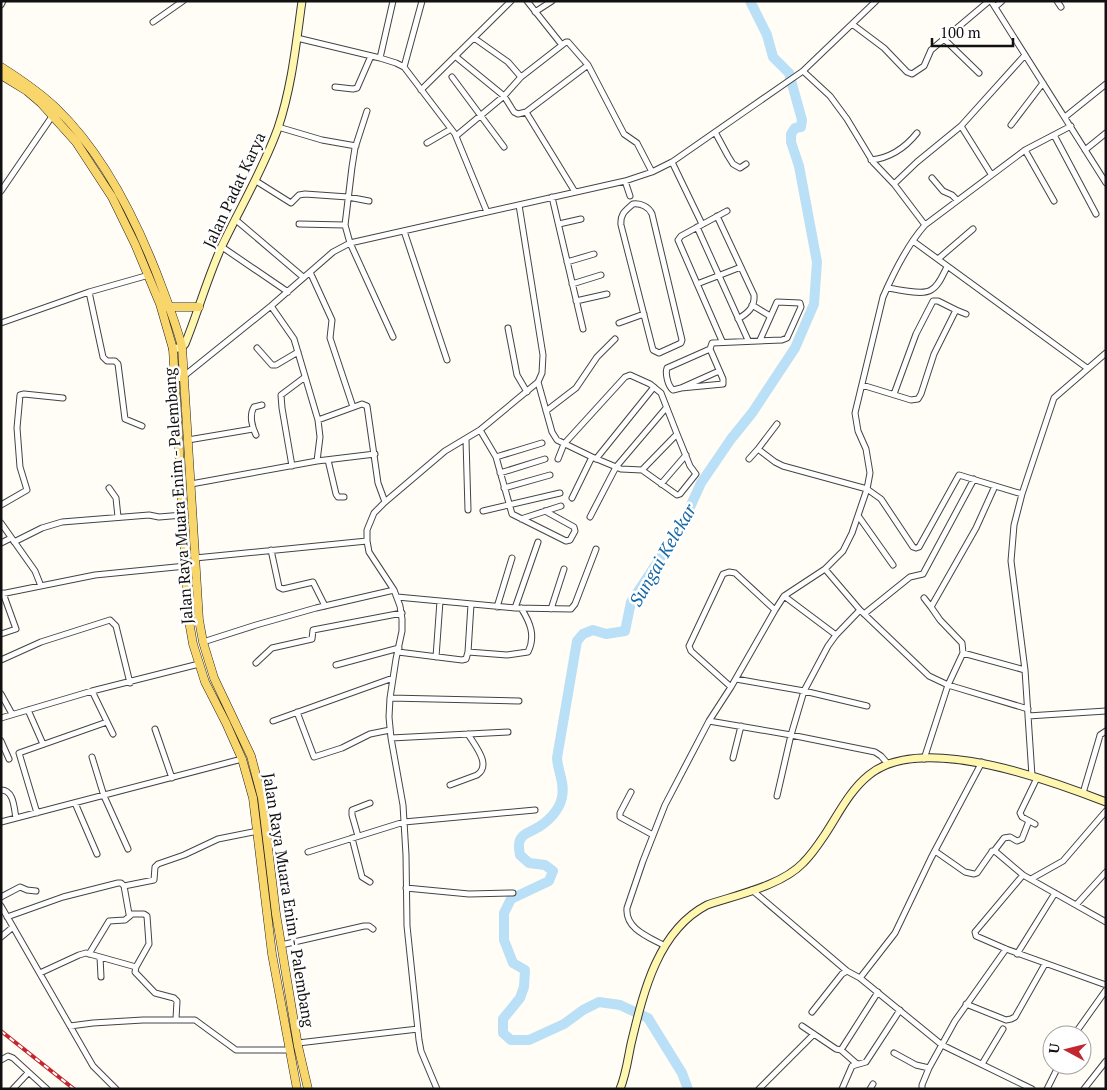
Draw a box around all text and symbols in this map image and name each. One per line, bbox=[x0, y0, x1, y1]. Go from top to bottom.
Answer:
scale bar bbox=[932, 15, 1013, 47]
text: 100 m bbox=[940, 22, 981, 42]
street label: Jalan Padat Karya bbox=[198, 129, 270, 251]
street label: Jalan Raya Muara Enim - Palembang bbox=[158, 366, 198, 625]
water label: Sungai Kelekar bbox=[623, 499, 702, 611]
street label: Jalan Raya Muara Enim - Palembang bbox=[258, 771, 320, 1029]
north arrow bbox=[1042, 1025, 1092, 1075]
text: U bbox=[1044, 1042, 1064, 1054]

